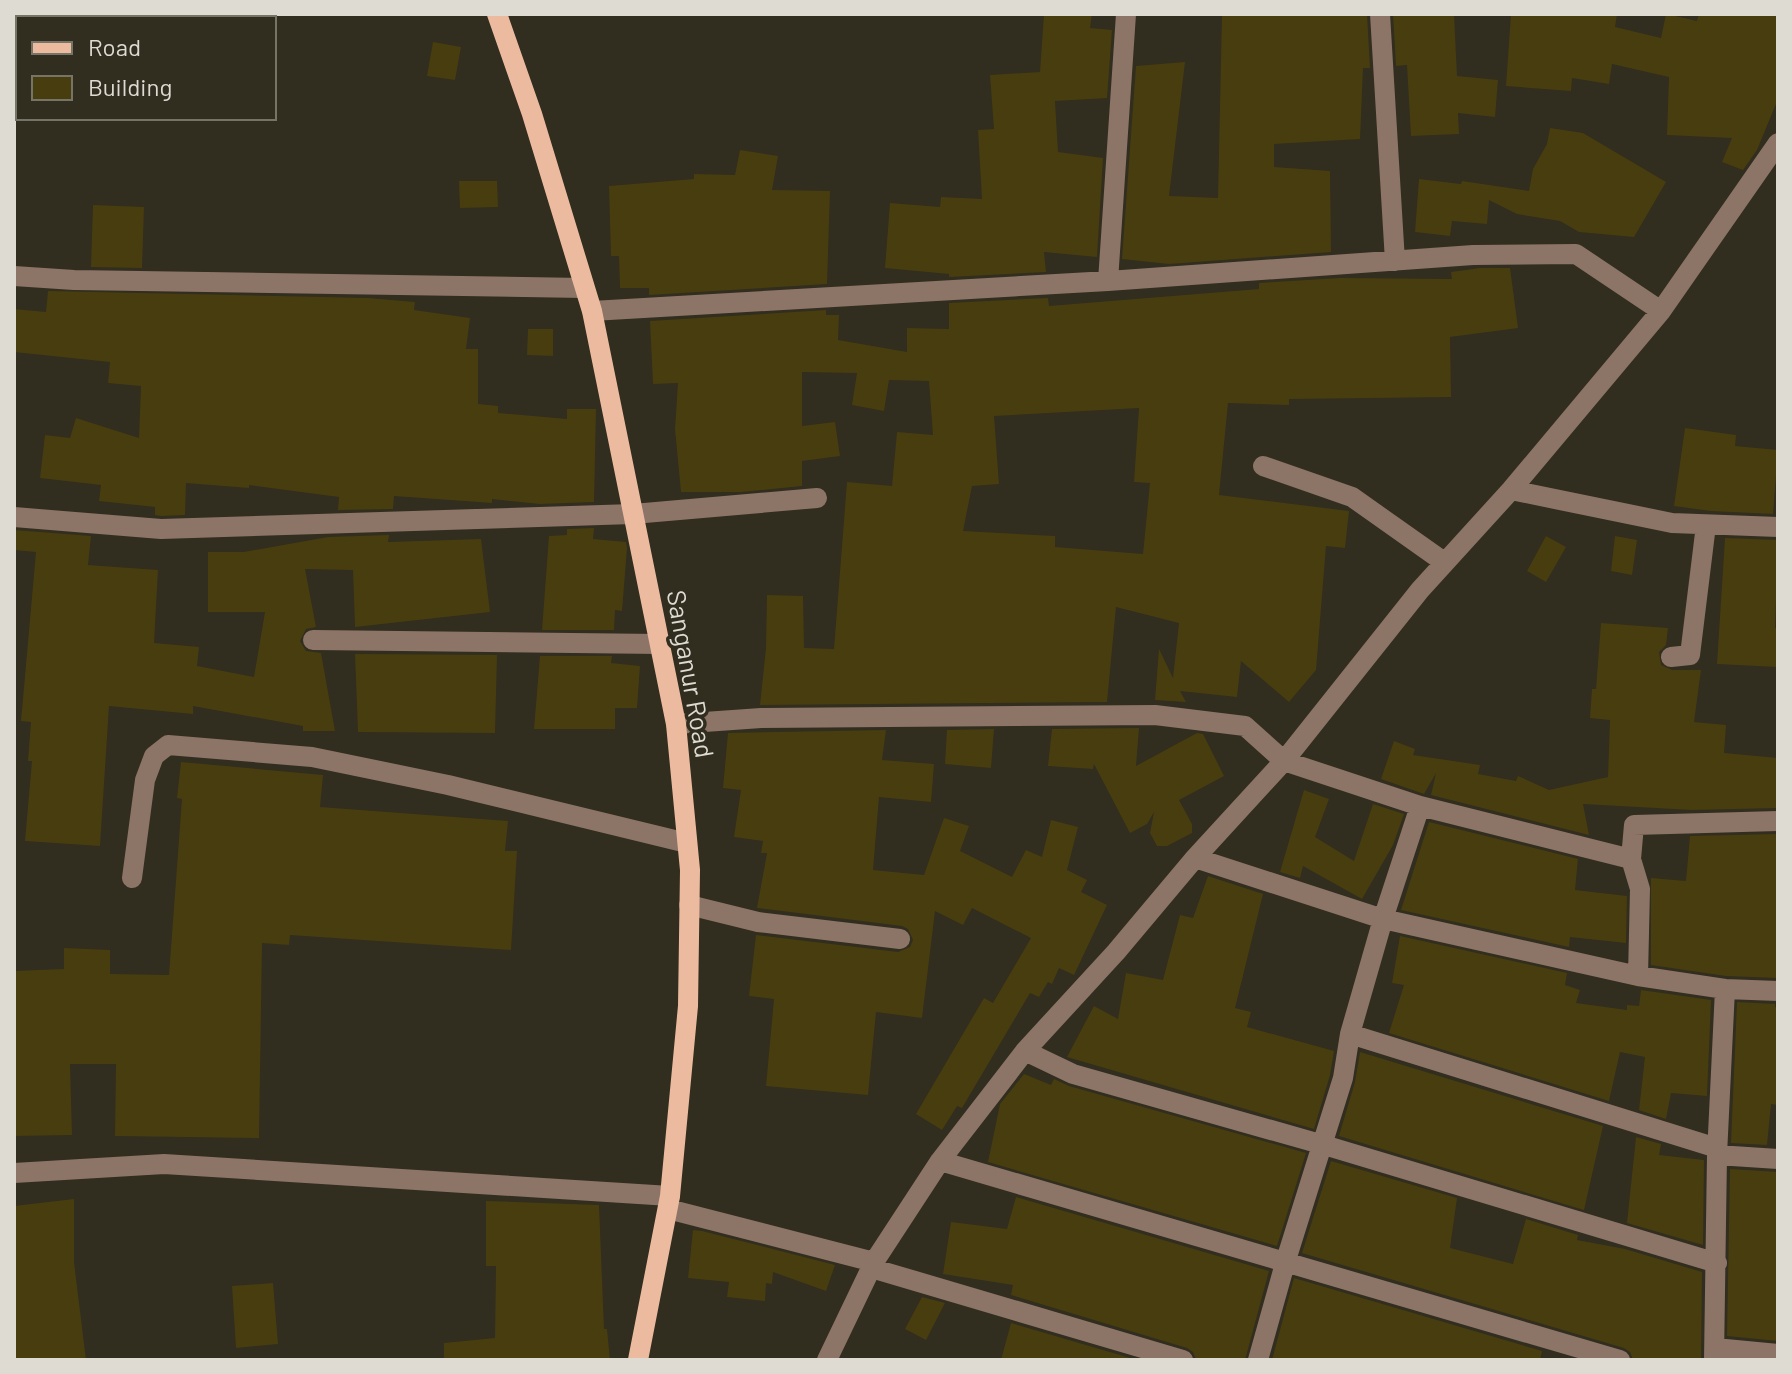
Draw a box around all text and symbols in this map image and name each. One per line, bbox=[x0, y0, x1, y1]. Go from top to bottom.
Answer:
legend bbox=[16, 16, 276, 120]
text: Road bbox=[88, 32, 141, 61]
text: Building bbox=[88, 72, 172, 101]
street label: Sanganur Road bbox=[661, 587, 721, 760]

